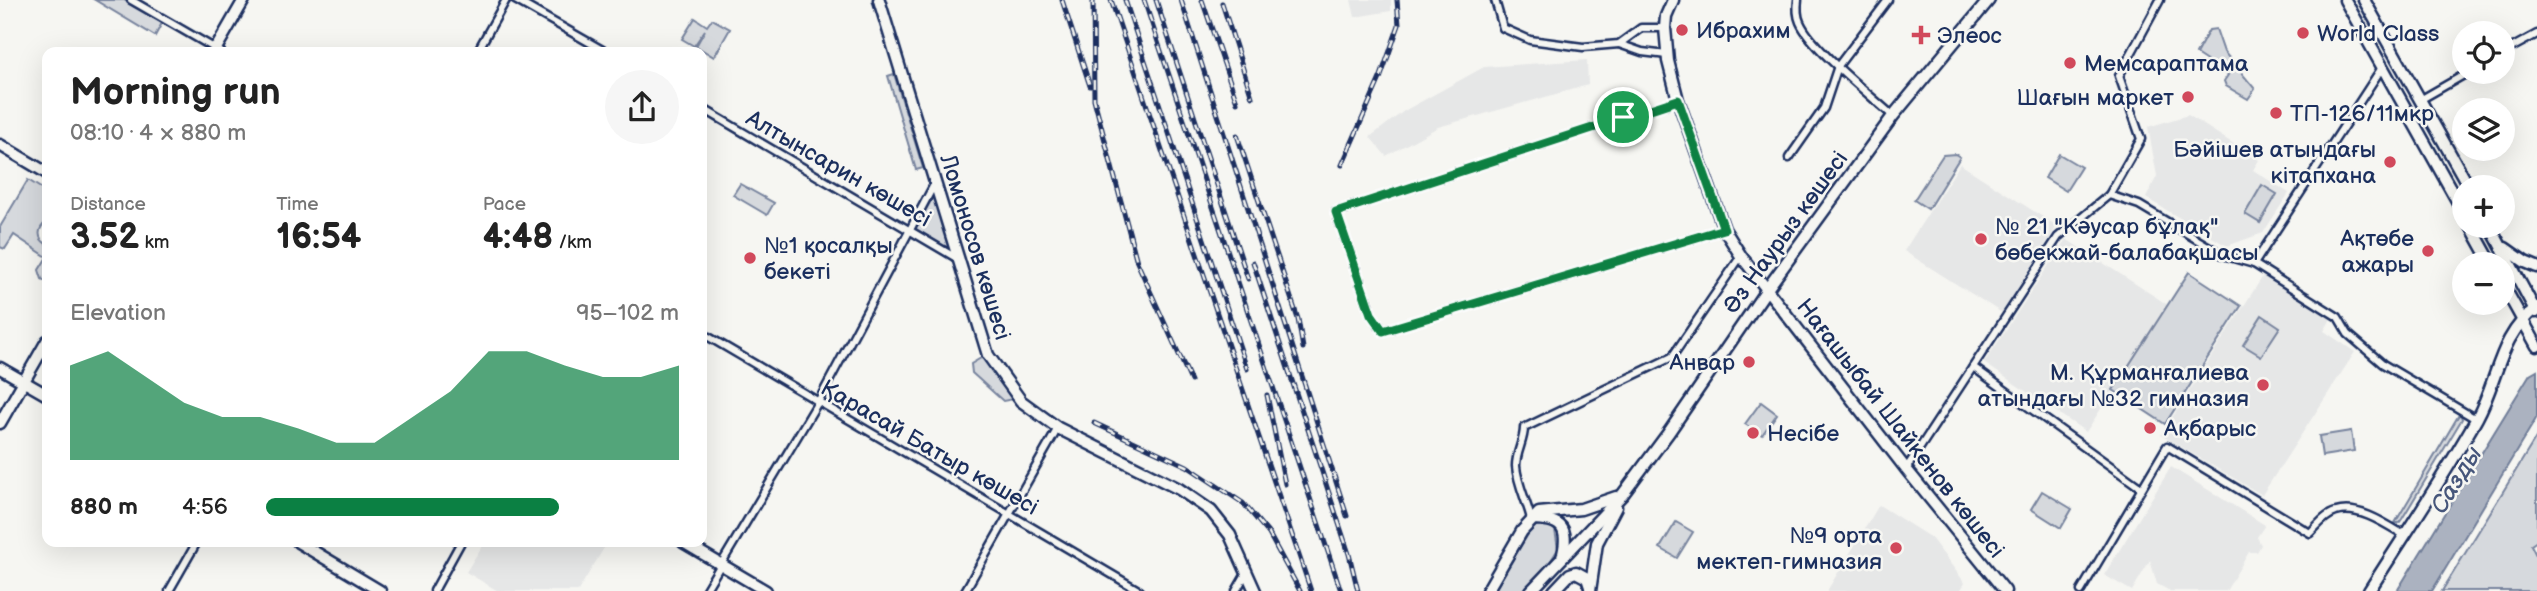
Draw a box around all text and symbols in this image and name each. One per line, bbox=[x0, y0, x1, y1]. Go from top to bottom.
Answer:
place label: Ибрахим bbox=[1696, 17, 1791, 45]
place label: World Class bbox=[2317, 20, 2440, 48]
map controls bbox=[2452, 21, 2515, 315]
button: locate bbox=[2452, 21, 2515, 84]
marker: Ибрахим bbox=[1674, 22, 1690, 38]
place label: Элеос bbox=[1937, 22, 2002, 50]
marker: Элеос bbox=[1911, 25, 1931, 45]
marker: World Class bbox=[2295, 25, 2311, 41]
place label: Мемсараптама bbox=[2084, 50, 2249, 78]
marker: Мемсараптама bbox=[2062, 55, 2078, 71]
text: Morning run bbox=[70, 70, 281, 115]
button: share bbox=[605, 70, 679, 144]
place label: Шағын маркет bbox=[2017, 84, 2174, 112]
pin bbox=[1593, 87, 1653, 147]
marker: Шағын маркет bbox=[2180, 89, 2196, 105]
icon: arrive bbox=[1604, 98, 1642, 136]
button: layers bbox=[2452, 98, 2515, 161]
place label: ТП-126/11мкр bbox=[2290, 100, 2434, 128]
street label: Алтынсарин көшесі bbox=[740, 104, 936, 233]
marker: ТП-126/11мкр bbox=[2268, 105, 2284, 121]
text: 08:10 · 4 × 880 m bbox=[70, 119, 246, 147]
place label: Бәйішев атындағы кітапхана bbox=[2173, 136, 2376, 190]
street label: Әз Наурыз көшесі bbox=[1717, 146, 1854, 319]
street label: Ломоносов көшесі bbox=[933, 150, 1017, 343]
marker: Бәйішев атындағы кітапхана bbox=[2382, 154, 2398, 170]
button: + bbox=[2452, 175, 2515, 238]
text: Distance bbox=[70, 193, 146, 216]
text: Time bbox=[276, 193, 318, 216]
text: Pace bbox=[483, 193, 526, 216]
place label: № 21 "Кәусар бұлақ" бөбекжай-балабақшасы bbox=[1995, 213, 2258, 267]
text: 3.52 bbox=[70, 216, 139, 259]
text: 16:54 bbox=[276, 216, 361, 259]
text: 4:48 bbox=[483, 216, 553, 259]
place label: Ақтөбе ажары bbox=[2339, 225, 2414, 279]
text: km bbox=[139, 231, 169, 254]
text: /km bbox=[553, 231, 592, 254]
marker: № 21 "Кәусар бұлақ" бөбекжай-балабақшасы bbox=[1973, 231, 1989, 247]
place label: №1 қосалқы бекеті bbox=[764, 232, 893, 286]
marker: Ақтөбе ажары bbox=[2420, 243, 2436, 259]
marker: №1 қосалқы бекеті bbox=[742, 250, 758, 266]
button: − bbox=[2452, 252, 2515, 315]
street label: Нағашыбай Шайкенов көшесі bbox=[1790, 293, 2010, 564]
text: Elevation bbox=[70, 299, 166, 327]
text: 95–102 m bbox=[576, 299, 679, 327]
place label: Анвар bbox=[1668, 349, 1735, 377]
marker: Анвар bbox=[1741, 354, 1757, 370]
place label: М. Құрманғалиева атындағы №32 гимназия bbox=[1978, 359, 2249, 413]
street label: Қарасай Батыр көшесі bbox=[816, 374, 1043, 522]
marker: М. Құрманғалиева атындағы №32 гимназия bbox=[2255, 377, 2271, 393]
place label: Ақбарыс bbox=[2163, 415, 2256, 443]
place label: Несібе bbox=[1767, 420, 1839, 448]
marker: Ақбарыс bbox=[2142, 420, 2158, 436]
marker: Несібе bbox=[1745, 425, 1761, 441]
water label: Сазды bbox=[2425, 441, 2489, 519]
text: 880 m bbox=[70, 493, 138, 521]
text: 4:56 bbox=[182, 493, 228, 521]
place label: №9 орта мектеп-гимназия bbox=[1696, 522, 1882, 576]
marker: №9 орта мектеп-гимназия bbox=[1888, 540, 1904, 556]

